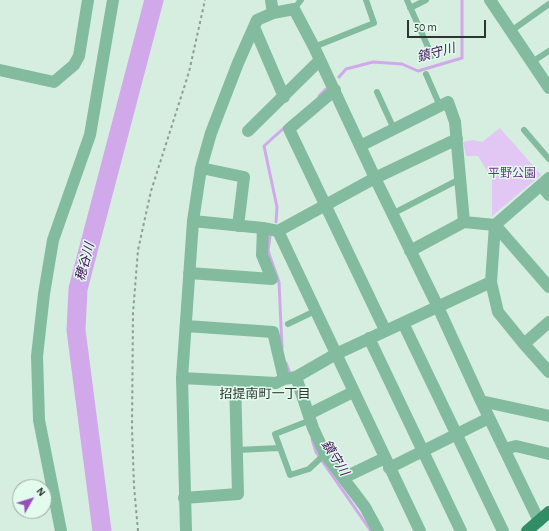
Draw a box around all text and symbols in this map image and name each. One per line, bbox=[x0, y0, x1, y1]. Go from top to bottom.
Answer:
scale bar bbox=[409, 12, 488, 38]
text: 50 m bbox=[414, 21, 437, 33]
water label: 鎮守川 bbox=[415, 40, 457, 66]
park label: 平野公園 bbox=[488, 166, 536, 180]
water label: 穂谷川 bbox=[72, 241, 98, 283]
district label: 招提南町一丁目 bbox=[220, 386, 310, 402]
water label: 鎮守川 bbox=[318, 437, 352, 479]
north arrow bbox=[12, 479, 52, 519]
text: N bbox=[34, 485, 48, 498]

